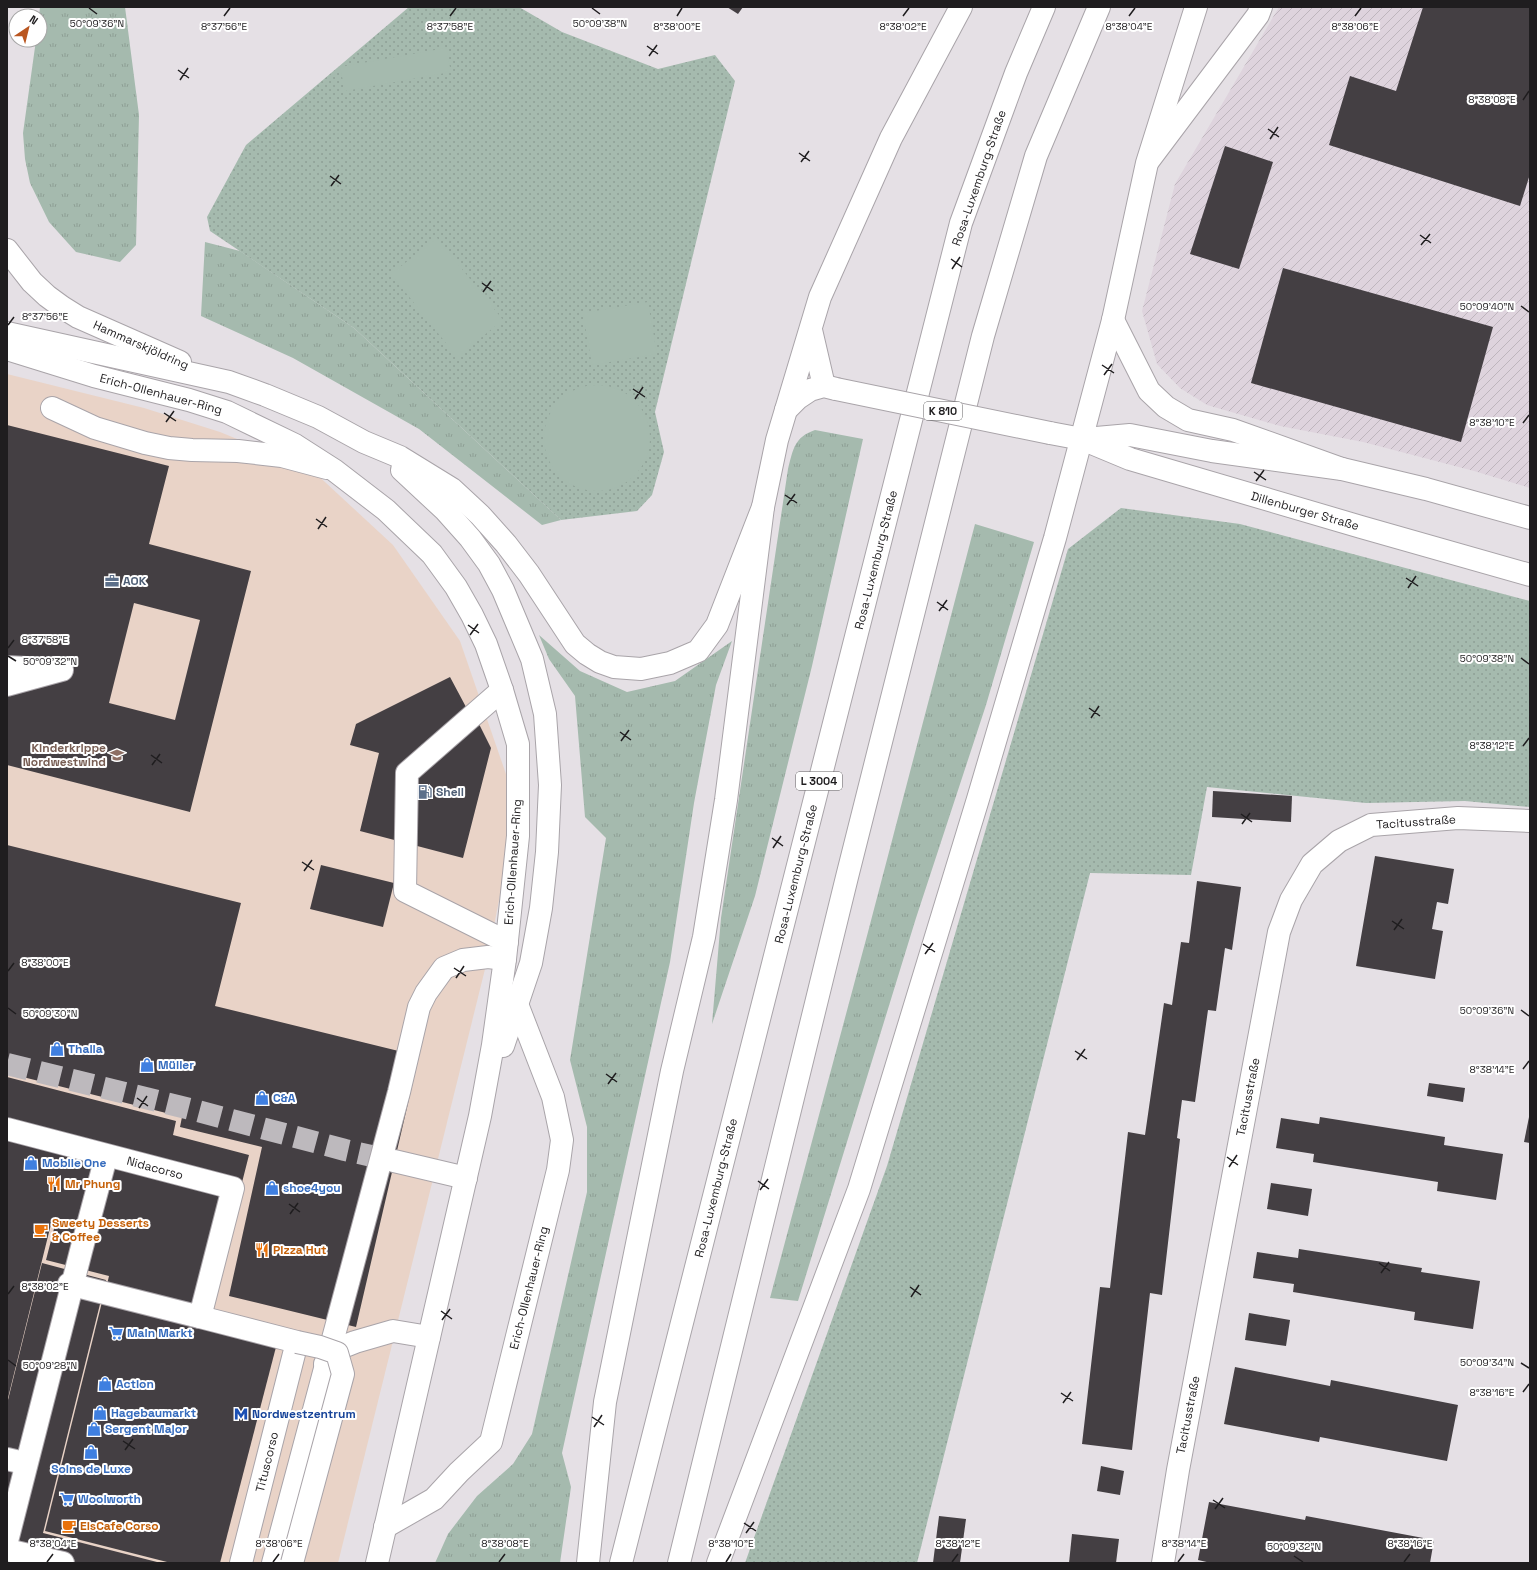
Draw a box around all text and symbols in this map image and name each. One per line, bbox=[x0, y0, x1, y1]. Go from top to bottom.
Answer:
north arrow bbox=[8, 8, 48, 48]
text: N bbox=[27, 12, 41, 28]
text: 50°09'36"N bbox=[70, 17, 124, 30]
text: 50°09'38"N bbox=[573, 17, 627, 30]
text: 8°37'56"E bbox=[201, 20, 247, 33]
text: 8°37'58"E bbox=[427, 20, 474, 33]
text: 8°38'00"E bbox=[653, 20, 701, 33]
text: 8°38'02"E bbox=[879, 20, 927, 33]
text: 8°38'04"E bbox=[1105, 20, 1153, 33]
text: 8°38'06"E bbox=[1331, 20, 1379, 33]
text: 8°38'08"E bbox=[1468, 93, 1516, 106]
street label: Rosa-Luxemburg-Straße bbox=[948, 108, 1010, 248]
text: 50°09'40"N bbox=[1460, 300, 1514, 313]
text: 8°37'56"E bbox=[22, 310, 68, 323]
street label: Hammarskjöldring bbox=[91, 317, 191, 373]
street label: Erich-Ollenhauer-Ring bbox=[98, 370, 224, 418]
road number: K 810 bbox=[924, 402, 962, 420]
text: 8°38'10"E bbox=[1469, 416, 1515, 429]
street label: Dillenburger Straße bbox=[1249, 488, 1361, 534]
street label: Rosa-Luxemburg-Straße bbox=[851, 489, 901, 631]
office icon: AOK bbox=[104, 573, 120, 589]
place label: AOK bbox=[123, 573, 147, 589]
text: 8°37'58"E bbox=[22, 633, 69, 646]
text: 50°09'38"N bbox=[1460, 652, 1514, 665]
text: 50°09'32"N bbox=[23, 655, 77, 668]
text: 8°38'12"E bbox=[1470, 739, 1515, 752]
place label: Kinderkrippe Nordwestwind bbox=[23, 740, 106, 770]
school or university icon: Kinderkrippe Nordwestwind bbox=[109, 747, 125, 763]
road number: L 3004 bbox=[796, 772, 842, 790]
fuel station icon: Shell bbox=[417, 784, 433, 800]
place label: Shell bbox=[436, 784, 464, 800]
street label: Erich-Ollenhauer-Ring bbox=[501, 798, 525, 926]
street label: Rosa-Luxemburg-Straße bbox=[771, 803, 821, 945]
street label: Tacitusstraße bbox=[1376, 811, 1456, 833]
text: 8°38'00"E bbox=[21, 956, 69, 969]
text: 50°09'36"N bbox=[1460, 1004, 1514, 1017]
text: 50°09'30"N bbox=[23, 1007, 77, 1020]
shop icon: Thalia bbox=[49, 1041, 65, 1057]
place label: Thalia bbox=[68, 1041, 103, 1057]
street label: Tacitusstraße bbox=[1233, 1056, 1263, 1138]
shop icon: Müller bbox=[139, 1057, 155, 1073]
place label: Müller bbox=[158, 1057, 194, 1073]
text: 8°38'14"E bbox=[1470, 1063, 1515, 1076]
shop icon: C&A bbox=[254, 1090, 270, 1106]
place label: C&A bbox=[273, 1090, 296, 1106]
street label: Rosa-Luxemburg-Straße bbox=[691, 1117, 741, 1259]
street label: Nidacorso bbox=[125, 1153, 185, 1183]
shop icon: Mobile One bbox=[23, 1155, 39, 1171]
place label: Mobile One bbox=[42, 1155, 106, 1171]
restaurant icon: Mr Phung bbox=[46, 1176, 62, 1192]
place label: Mr Phung bbox=[65, 1176, 120, 1192]
shop icon: shoe4you bbox=[264, 1180, 280, 1196]
place label: shoe4you bbox=[283, 1180, 341, 1196]
place label: Sweety Desserts & Coffee bbox=[52, 1215, 149, 1245]
cafe icon: Sweety Desserts & Coffee bbox=[33, 1222, 49, 1238]
street label: Erich-Ollenhauer-Ring bbox=[506, 1225, 552, 1351]
restaurant icon: Pizza Hut bbox=[254, 1242, 270, 1258]
place label: Pizza Hut bbox=[273, 1242, 327, 1258]
text: 8°38'02"E bbox=[21, 1280, 69, 1293]
supermarket icon: Main Markt bbox=[108, 1325, 124, 1341]
place label: Main Markt bbox=[127, 1325, 193, 1341]
text: 50°09'34"N bbox=[1460, 1356, 1514, 1369]
text: 50°09'28"N bbox=[23, 1359, 77, 1372]
street label: Tacitusstraße bbox=[1173, 1374, 1203, 1456]
shop icon: Action bbox=[97, 1376, 113, 1392]
place label: Action bbox=[116, 1376, 154, 1392]
text: 8°38'16"E bbox=[1470, 1386, 1515, 1399]
shop icon: Hagebaumarkt bbox=[92, 1405, 108, 1421]
place label: Hagebaumarkt bbox=[111, 1405, 196, 1421]
metro station icon: Nordwestzentrum bbox=[233, 1406, 249, 1422]
place label: Nordwestzentrum bbox=[252, 1406, 356, 1422]
shop icon: Sergent Major bbox=[86, 1421, 102, 1437]
place label: Sergent Major bbox=[105, 1421, 187, 1437]
street label: Tituscorso bbox=[252, 1430, 282, 1494]
shop icon: Soins de Luxe bbox=[83, 1444, 99, 1460]
place label: Soins de Luxe bbox=[51, 1461, 131, 1477]
supermarket icon: Woolworth bbox=[59, 1491, 75, 1507]
place label: Woolworth bbox=[78, 1491, 141, 1507]
cafe icon: EisCafe Corso bbox=[61, 1518, 77, 1534]
place label: EisCafe Corso bbox=[80, 1518, 159, 1534]
text: 8°38'04"E bbox=[29, 1537, 77, 1550]
text: 8°38'06"E bbox=[255, 1537, 303, 1550]
text: 8°38'08"E bbox=[481, 1537, 529, 1550]
text: 8°38'10"E bbox=[708, 1537, 754, 1550]
text: 8°38'12"E bbox=[936, 1537, 981, 1550]
text: 8°38'14"E bbox=[1162, 1537, 1207, 1550]
text: 8°38'16"E bbox=[1388, 1537, 1433, 1550]
text: 50°09'32"N bbox=[1267, 1540, 1321, 1553]

